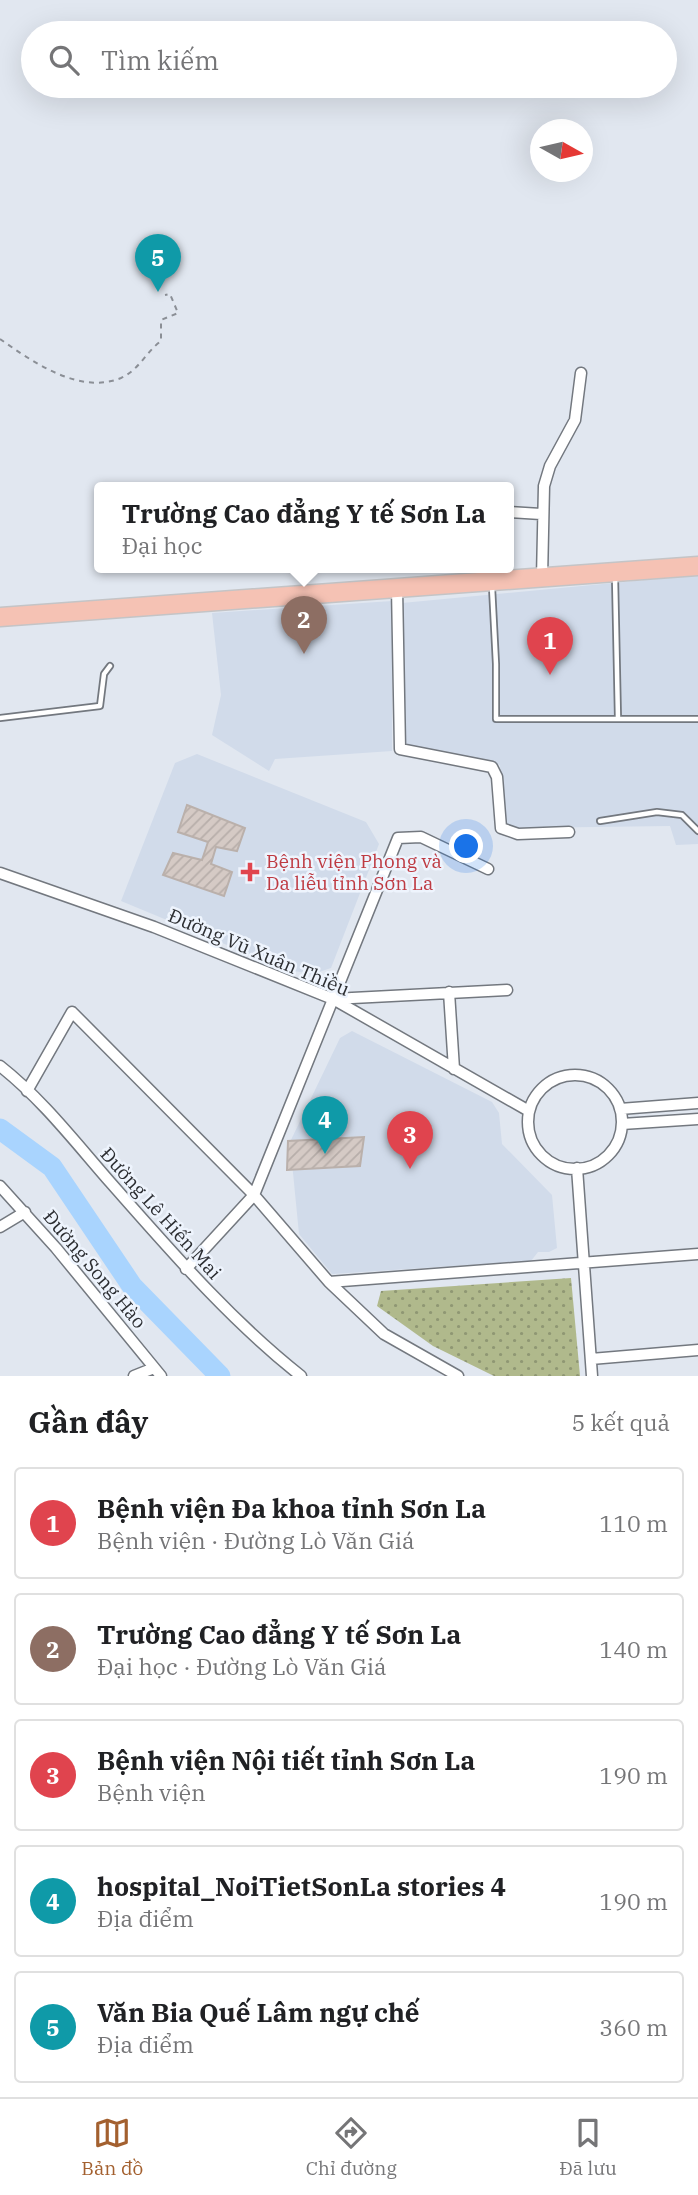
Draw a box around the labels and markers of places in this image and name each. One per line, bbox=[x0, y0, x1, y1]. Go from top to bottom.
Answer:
pin: 5 bbox=[135, 234, 181, 292]
pin: 2 bbox=[281, 596, 327, 654]
pin: 1 bbox=[527, 617, 573, 675]
place label: Bệnh viện Phong và Da liễu tỉnh Sơn La bbox=[266, 849, 442, 895]
marker: Bệnh viện Phong và Da liễu tỉnh Sơn La bbox=[240, 862, 260, 882]
pin: 4 bbox=[302, 1096, 348, 1154]
pin: 3 bbox=[387, 1111, 433, 1169]

